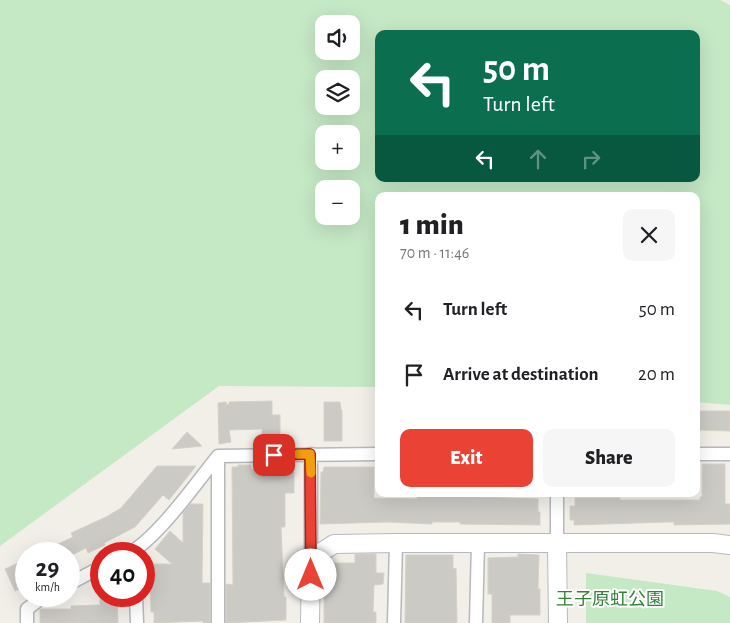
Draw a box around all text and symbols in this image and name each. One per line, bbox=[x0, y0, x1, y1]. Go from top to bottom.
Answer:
map controls bbox=[315, 15, 360, 225]
button: sound bbox=[315, 15, 360, 60]
icon: left bbox=[400, 50, 465, 115]
text: 50 m bbox=[483, 52, 550, 87]
button: layers bbox=[315, 70, 360, 115]
text: Turn left bbox=[483, 93, 555, 115]
button: + bbox=[315, 125, 360, 170]
icon: left bbox=[471, 145, 499, 173]
icon: ahead bbox=[524, 145, 552, 173]
icon: right bbox=[577, 145, 605, 173]
button: − bbox=[315, 180, 360, 225]
button: close bbox=[623, 209, 675, 261]
text: 1 min bbox=[400, 210, 464, 240]
text: 70 m · 11:46 bbox=[400, 245, 469, 261]
icon: left bbox=[400, 296, 428, 324]
text: Turn left bbox=[443, 300, 507, 319]
text: 50 m bbox=[639, 300, 675, 319]
icon: arrive bbox=[400, 361, 428, 389]
text: Arrive at destination bbox=[443, 365, 599, 384]
text: 20 m bbox=[638, 365, 675, 384]
button: Exit bbox=[400, 429, 533, 487]
button: Share bbox=[543, 429, 675, 487]
pin bbox=[253, 434, 295, 476]
icon: arrive bbox=[260, 441, 288, 469]
speed limit sign: 40 bbox=[90, 542, 155, 607]
position arrow bbox=[284, 548, 336, 600]
text: 29 bbox=[36, 556, 59, 581]
text: km/h bbox=[35, 581, 60, 593]
park label: 王子原虹公園 bbox=[556, 590, 664, 609]

